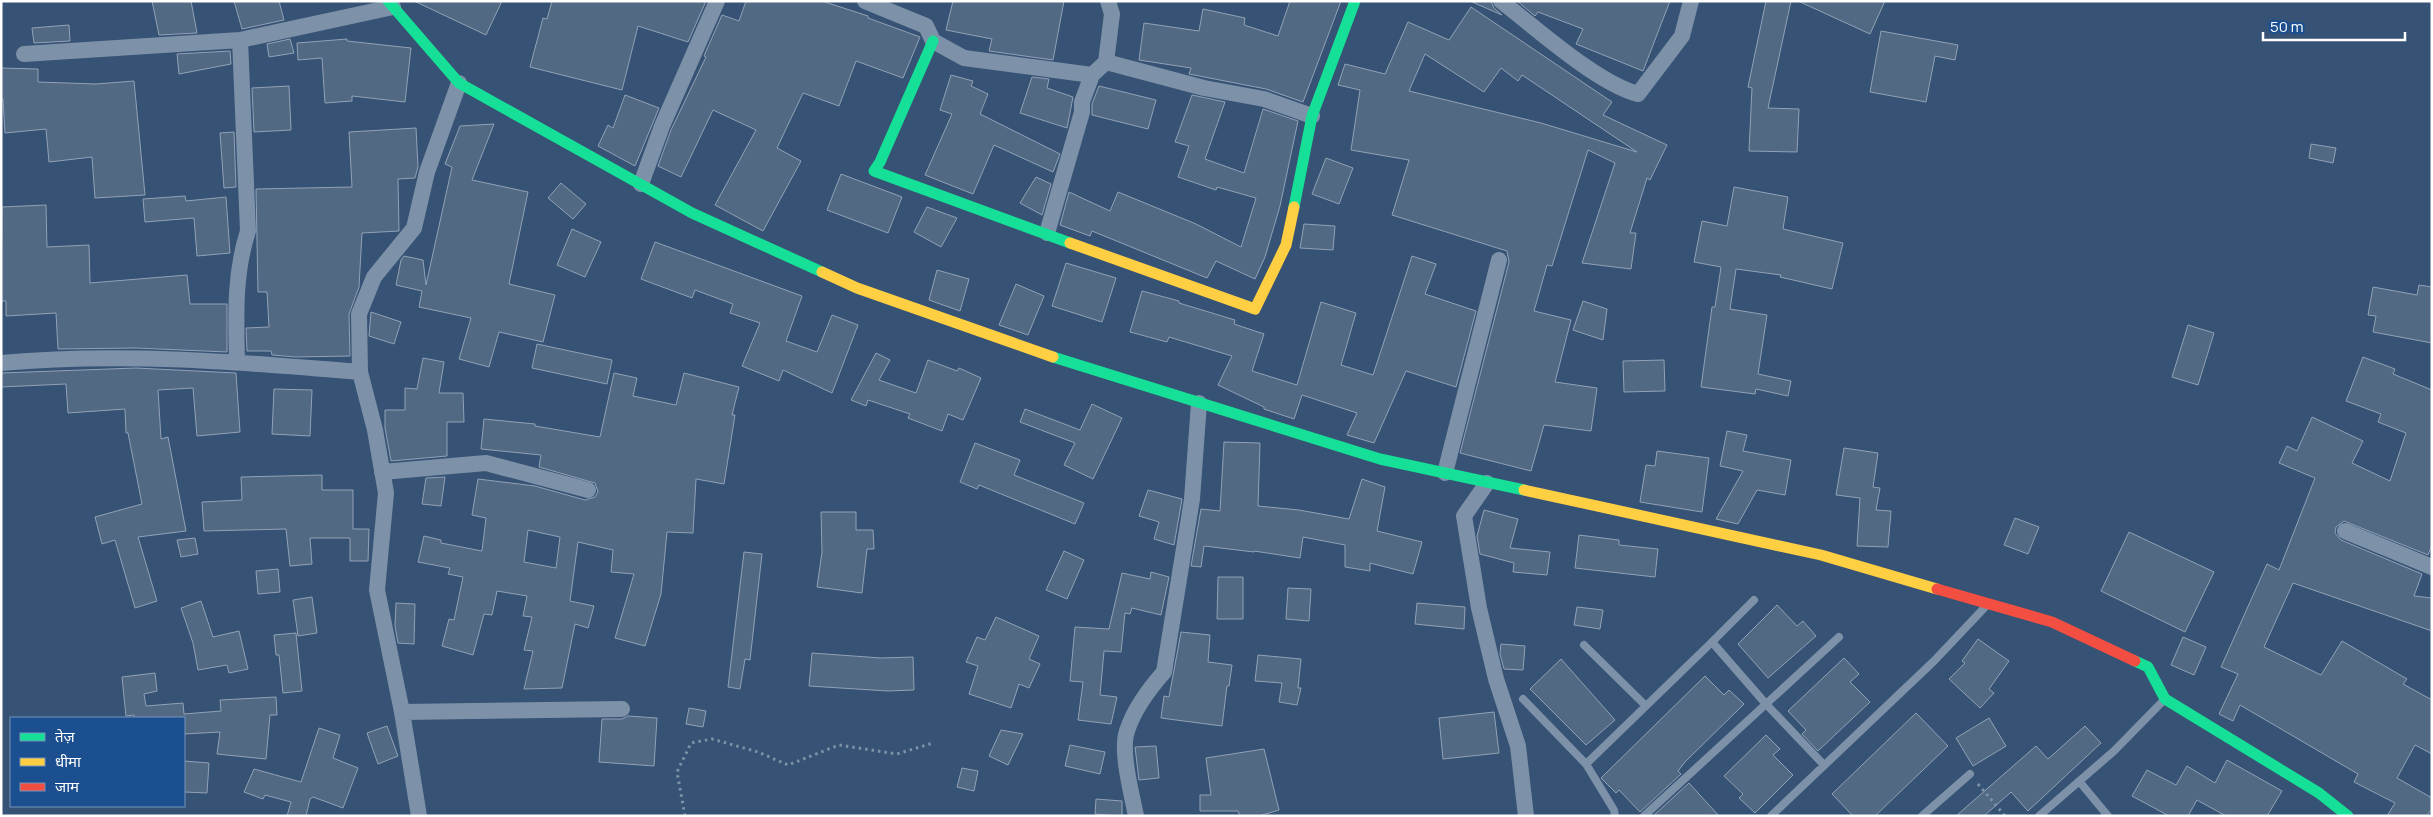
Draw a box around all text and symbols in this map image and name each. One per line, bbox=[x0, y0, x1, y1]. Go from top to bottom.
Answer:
scale bar bbox=[2263, 10, 2406, 42]
text: 50 m bbox=[2270, 16, 2304, 37]
legend bbox=[10, 717, 185, 807]
text: तेज़ bbox=[55, 726, 76, 747]
text: धीमा bbox=[55, 751, 82, 772]
text: जाम bbox=[55, 776, 80, 797]

